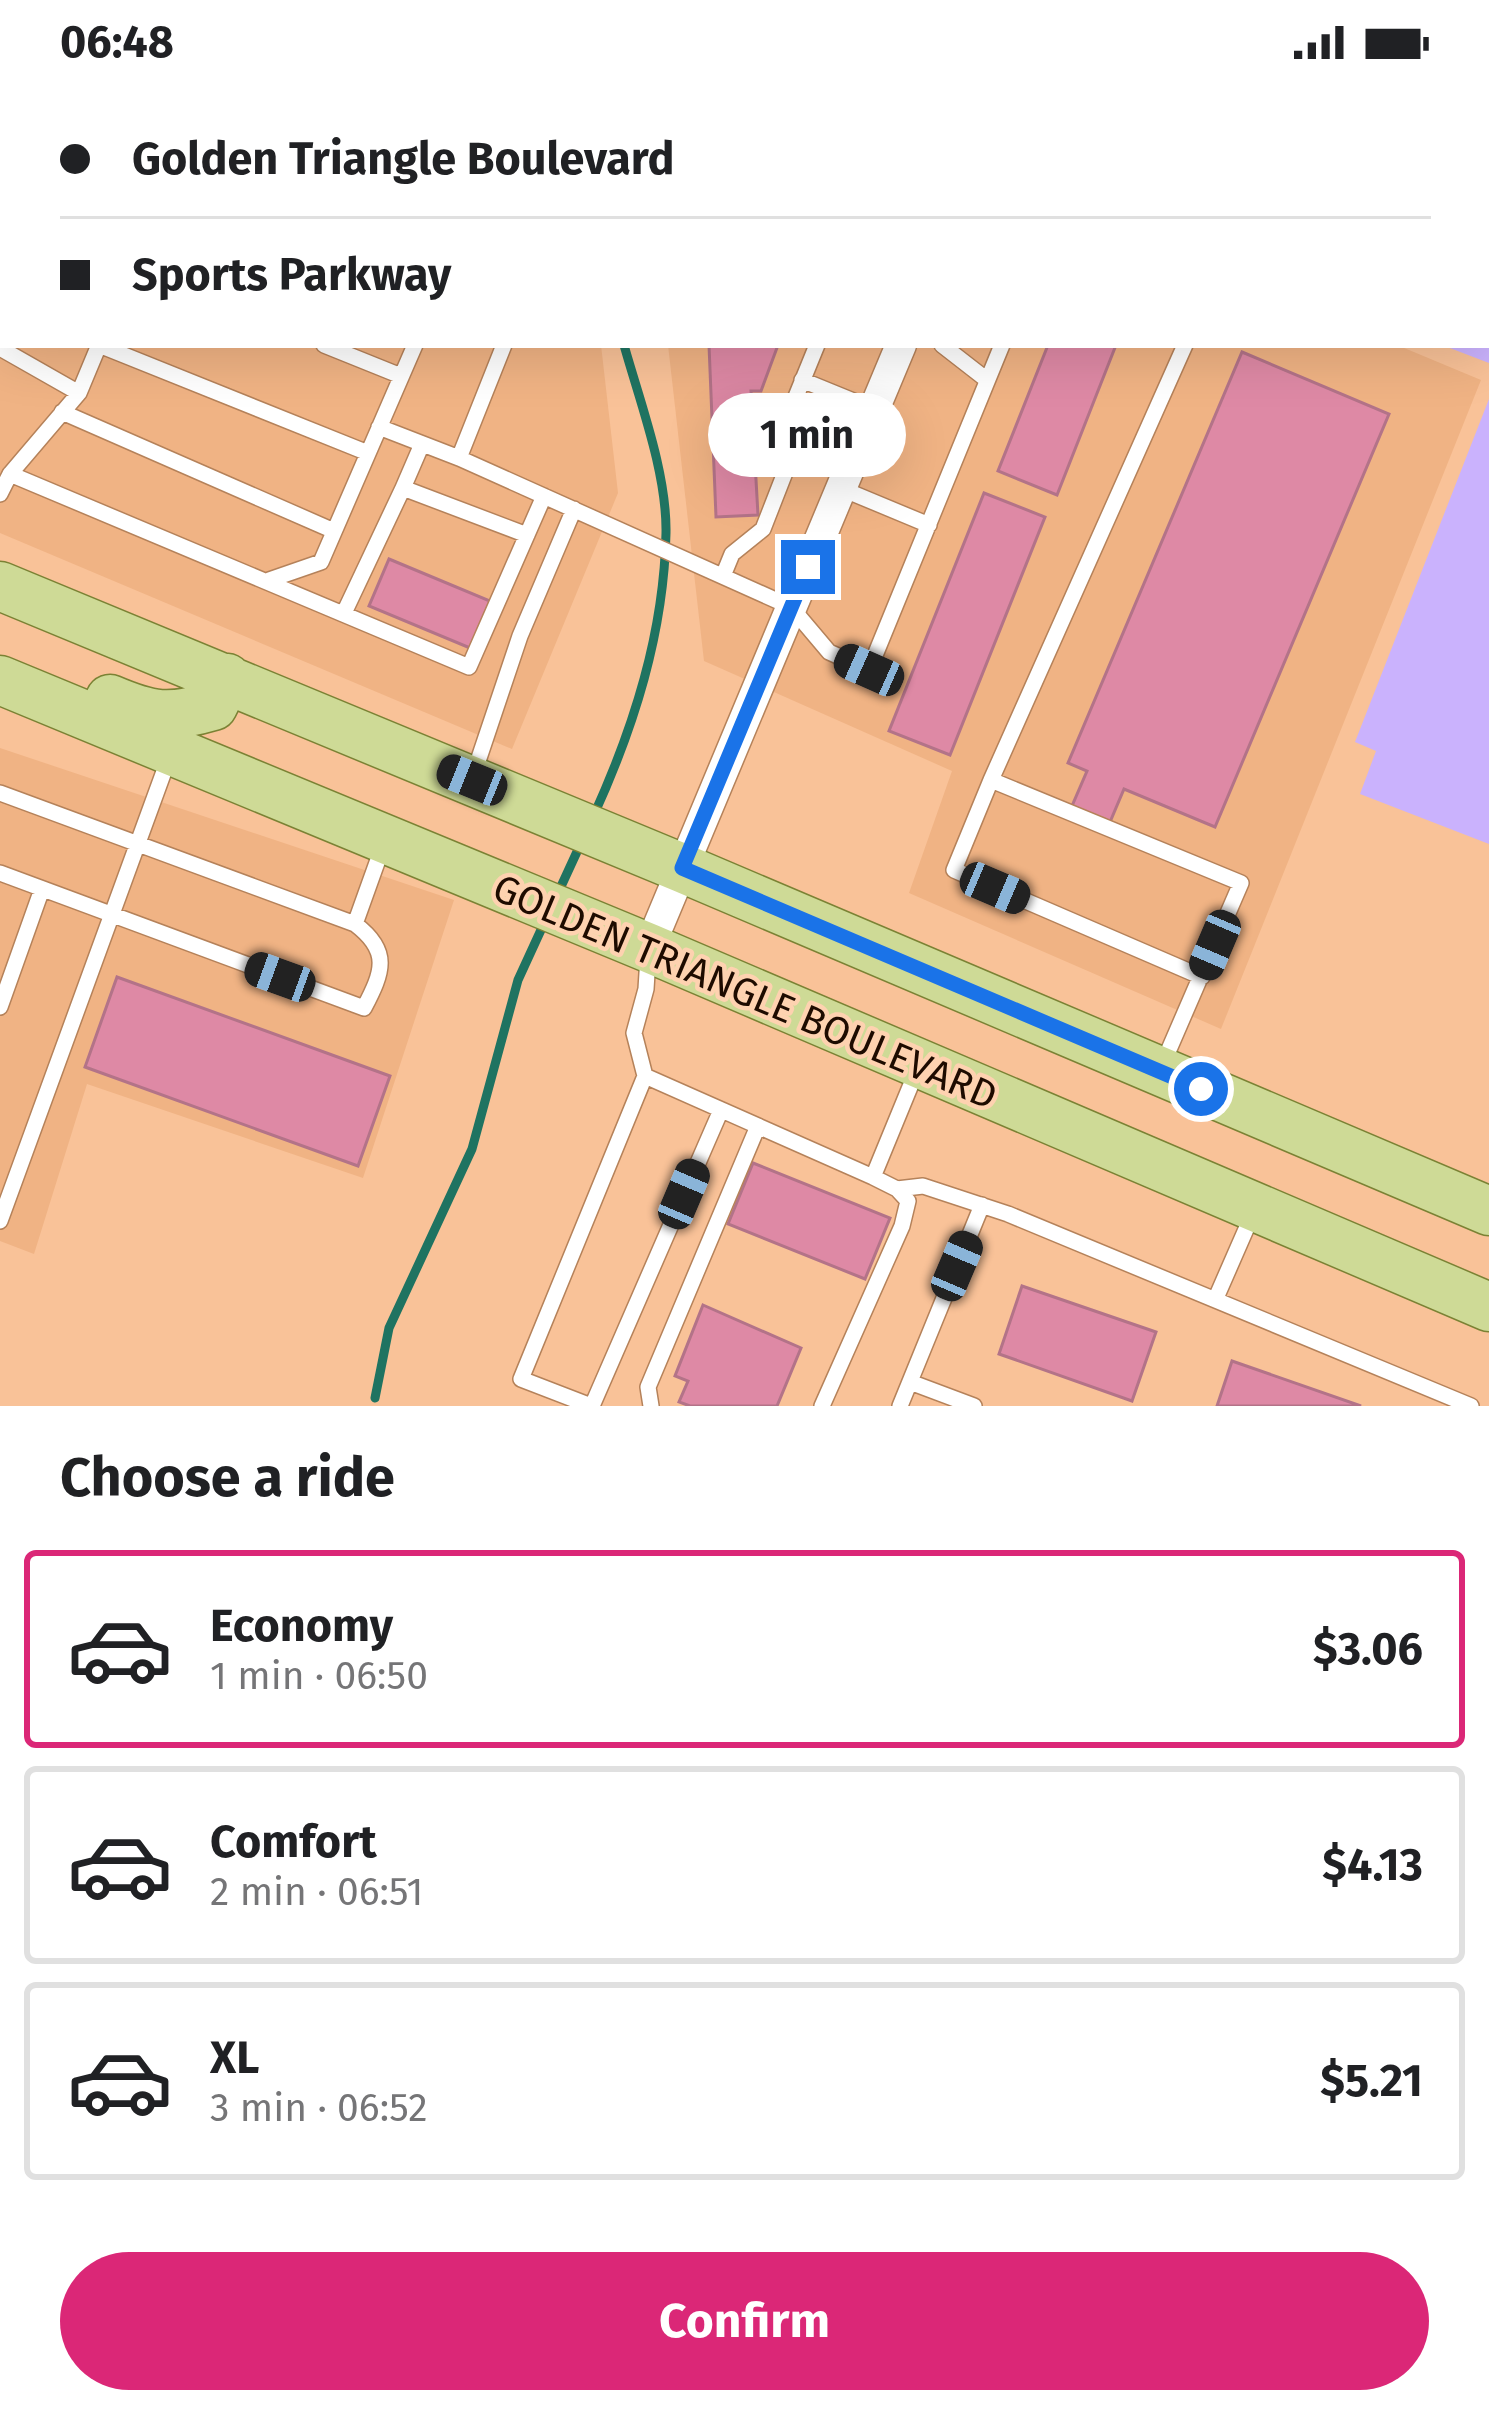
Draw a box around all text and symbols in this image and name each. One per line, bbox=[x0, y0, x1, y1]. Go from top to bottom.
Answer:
text: 06:48 bbox=[60, 15, 174, 69]
text: Golden Triangle Boulevard bbox=[132, 132, 675, 186]
text: Sports Parkway bbox=[132, 248, 451, 302]
callout: 1 min bbox=[709, 393, 907, 477]
text: 1 min bbox=[760, 412, 854, 458]
route end bbox=[781, 540, 835, 594]
car bbox=[829, 639, 909, 701]
car bbox=[432, 750, 512, 810]
car bbox=[955, 857, 1035, 919]
street label: GOLDEN TRIANGLE BOULEVARD bbox=[486, 865, 1004, 1119]
car bbox=[1184, 905, 1246, 985]
car bbox=[240, 948, 320, 1006]
route start bbox=[1174, 1062, 1228, 1116]
car bbox=[653, 1154, 715, 1234]
car bbox=[926, 1226, 988, 1306]
text: Choose a ride bbox=[60, 1446, 395, 1510]
icon: car bbox=[66, 1595, 174, 1703]
text: Economy bbox=[210, 1599, 393, 1653]
text: $3.06 bbox=[1313, 1622, 1423, 1676]
text: 1 min · 06:50 bbox=[210, 1653, 428, 1699]
icon: car bbox=[66, 1811, 174, 1919]
text: Comfort bbox=[210, 1815, 377, 1869]
text: $4.13 bbox=[1322, 1838, 1423, 1892]
text: 2 min · 06:51 bbox=[210, 1869, 423, 1915]
icon: car bbox=[66, 2027, 174, 2135]
text: XL bbox=[210, 2031, 259, 2085]
text: $5.21 bbox=[1320, 2054, 1423, 2108]
text: 3 min · 06:52 bbox=[210, 2085, 428, 2131]
button: Confirm bbox=[60, 2252, 1429, 2390]

